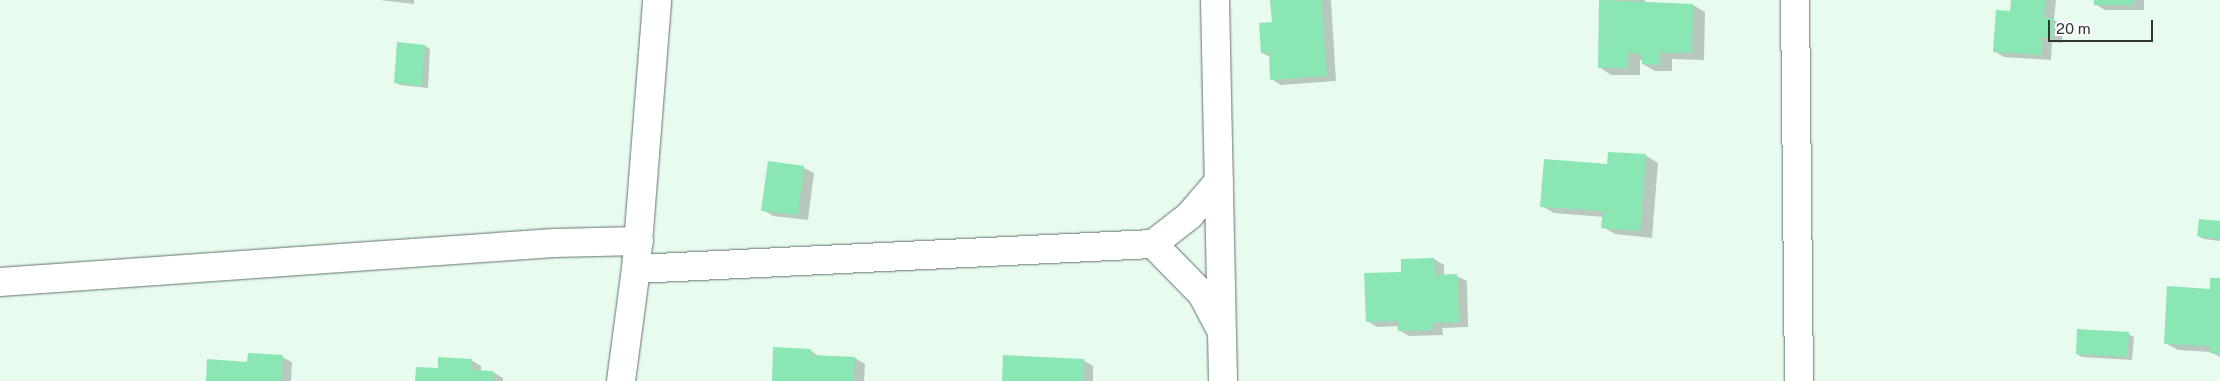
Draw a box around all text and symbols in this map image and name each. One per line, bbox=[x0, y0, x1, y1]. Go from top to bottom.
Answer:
scale bar bbox=[2050, 10, 2155, 42]
text: 20 m bbox=[2056, 20, 2091, 37]

